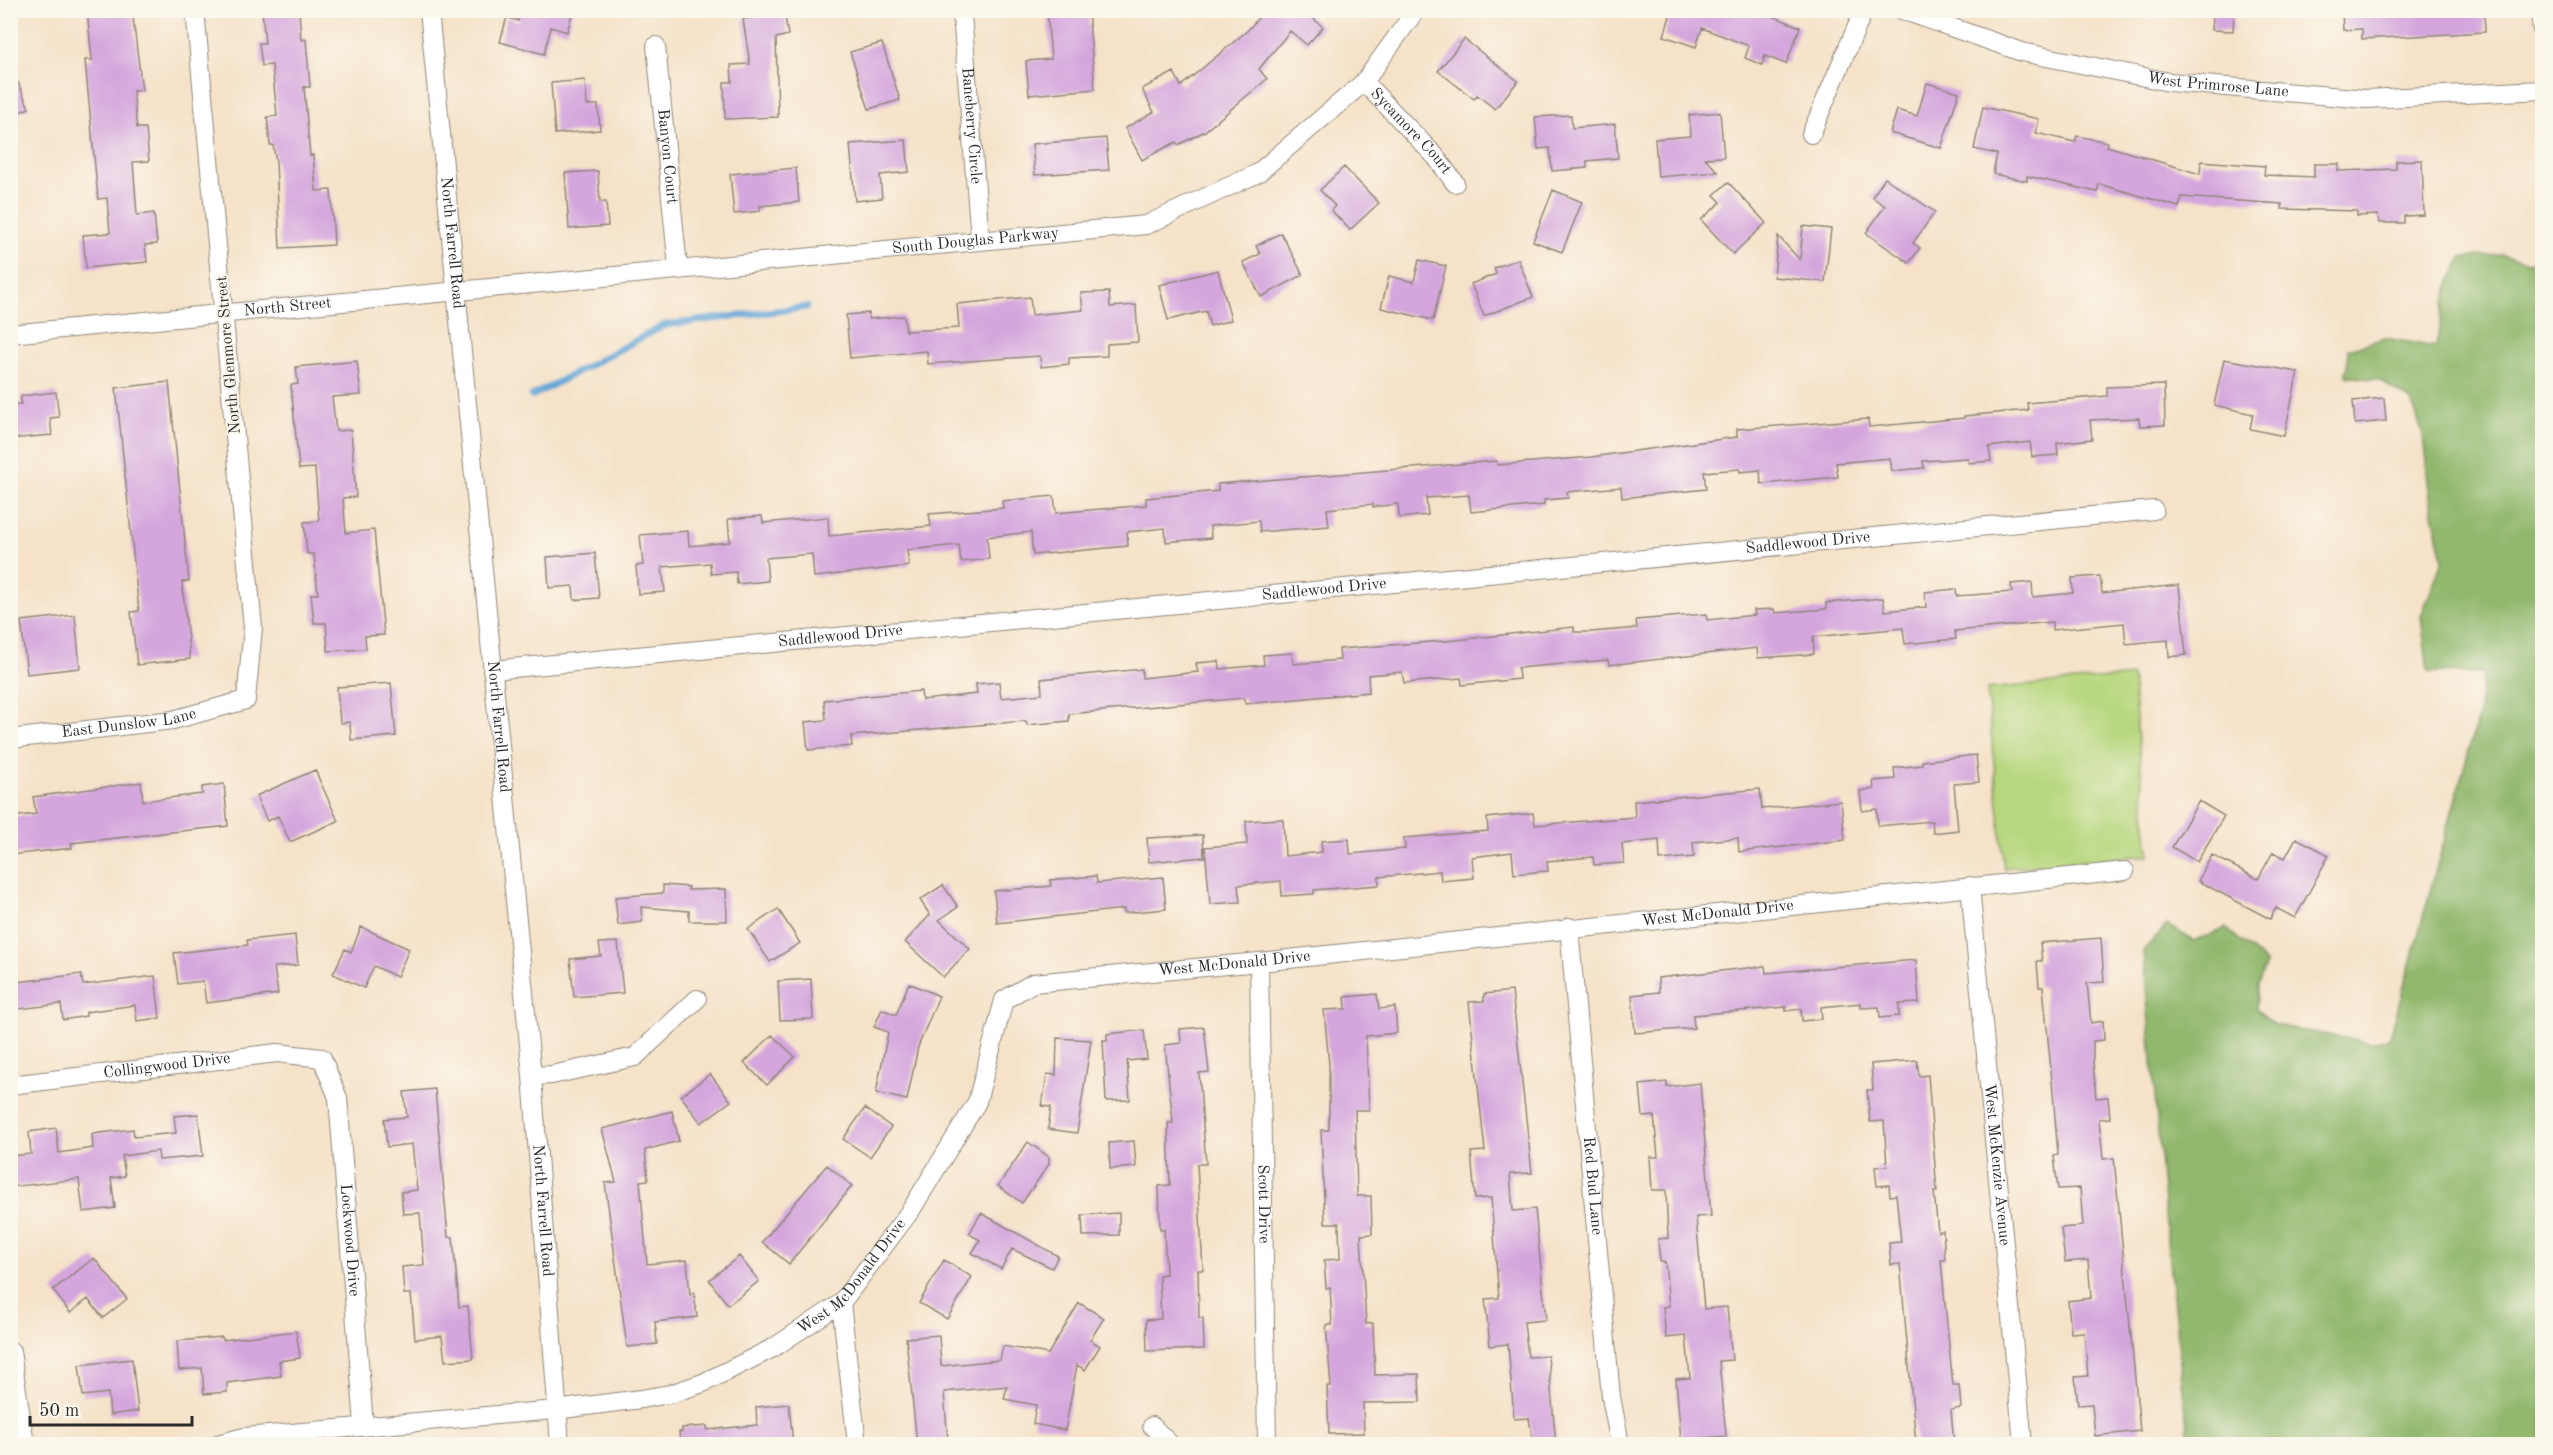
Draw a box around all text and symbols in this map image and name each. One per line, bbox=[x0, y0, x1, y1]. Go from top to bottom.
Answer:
street label: Baneberry Circle bbox=[958, 67, 984, 185]
street label: West Primrose Lane bbox=[2145, 70, 2289, 100]
street label: Sycamore Court bbox=[1367, 85, 1454, 178]
street label: Banyon Court bbox=[654, 108, 680, 205]
street label: North Farrell Road bbox=[437, 176, 466, 310]
street label: South Douglas Parkway bbox=[891, 225, 1060, 257]
street label: North Glenmore Street bbox=[214, 275, 244, 435]
street label: North Street bbox=[243, 295, 333, 320]
street label: Saddlewood Drive bbox=[1745, 529, 1871, 557]
street label: Saddlewood Drive bbox=[1261, 576, 1387, 604]
street label: Saddlewood Drive bbox=[777, 623, 903, 650]
street label: North Farrell Road bbox=[484, 660, 513, 793]
street label: East Dunslow Lane bbox=[61, 706, 198, 741]
street label: West McDonald Drive bbox=[1641, 898, 1795, 930]
street label: West McDonald Drive bbox=[1157, 949, 1311, 979]
street label: Collingwood Drive bbox=[102, 1051, 231, 1082]
street label: West McKenzie Avenue bbox=[1981, 1083, 2012, 1246]
street label: Red Bud Lane bbox=[1580, 1136, 1605, 1236]
street label: North Farrell Road bbox=[529, 1144, 555, 1277]
street label: Scott Drive bbox=[1254, 1164, 1272, 1244]
street label: Lockwood Drive bbox=[337, 1183, 362, 1297]
street label: West McDonald Drive bbox=[795, 1216, 909, 1337]
scale bar bbox=[30, 1389, 192, 1427]
text: 50 m bbox=[39, 1402, 79, 1420]

